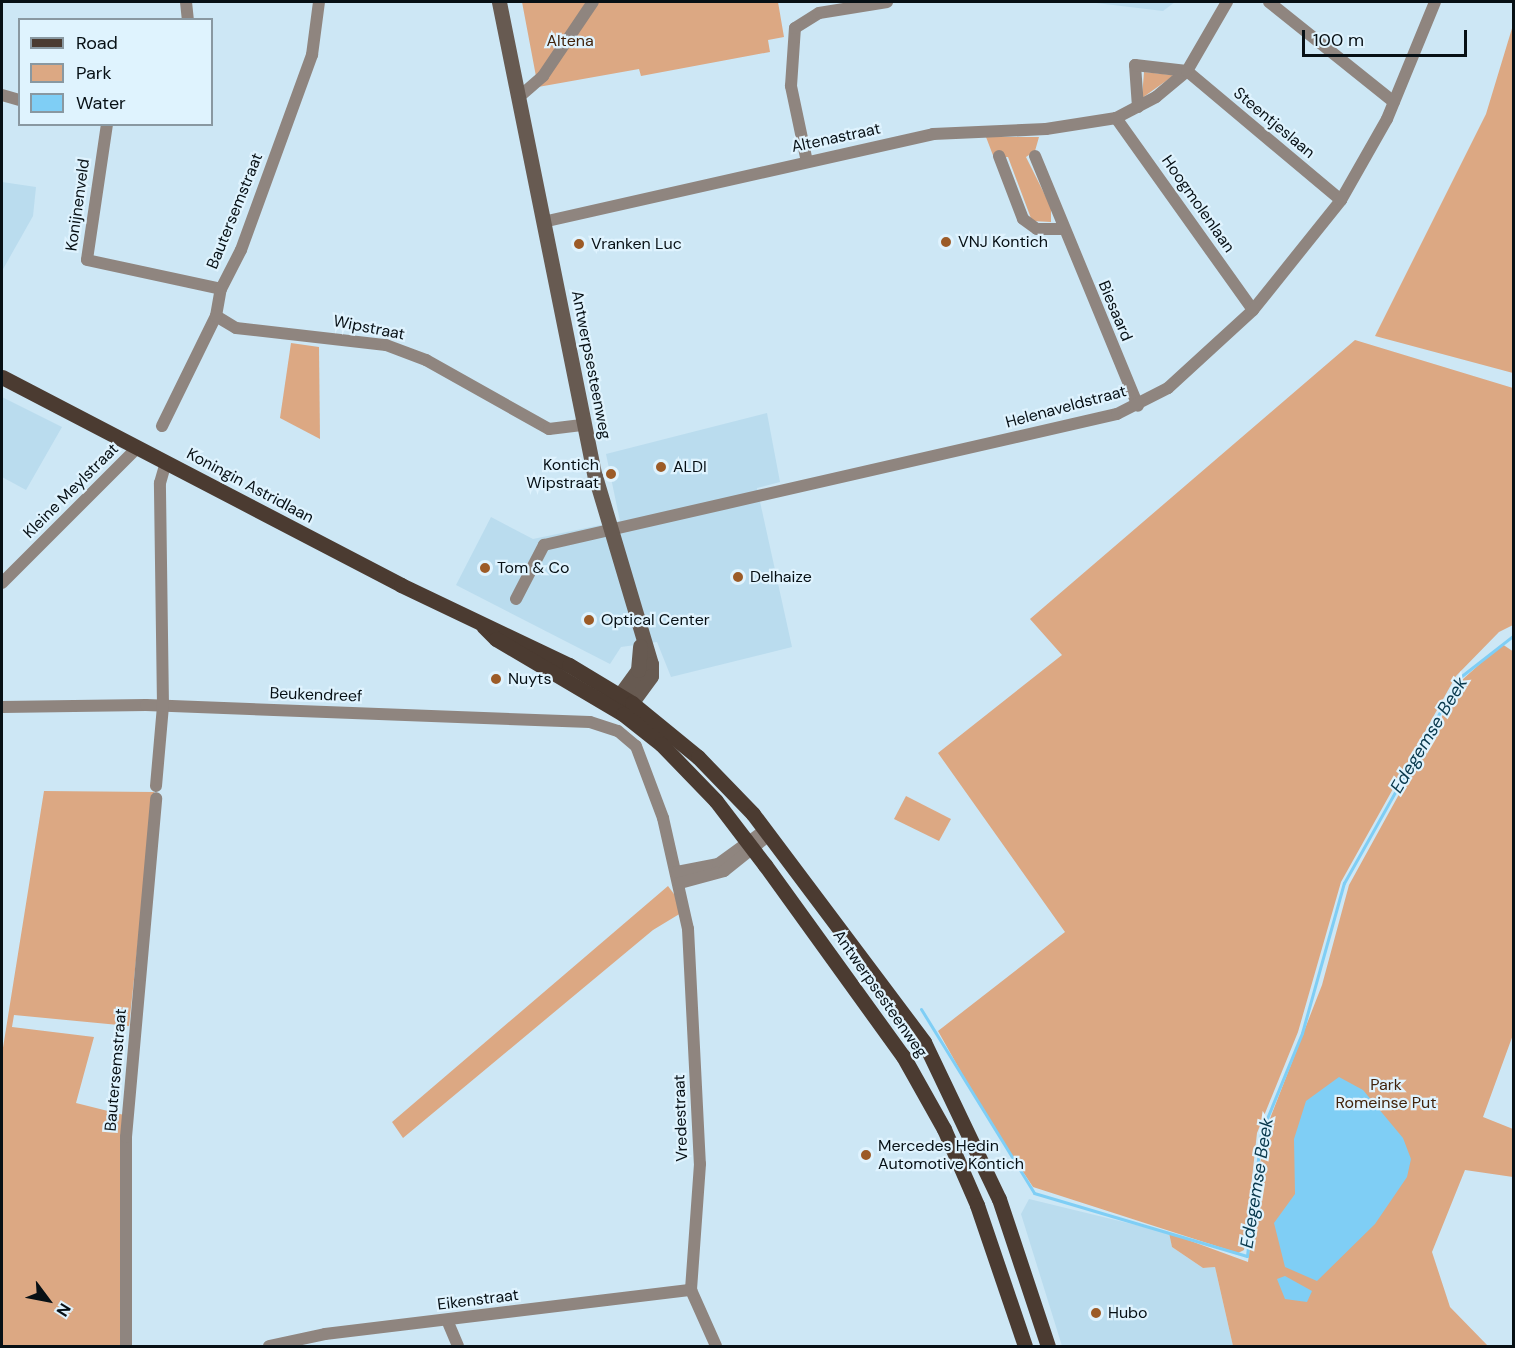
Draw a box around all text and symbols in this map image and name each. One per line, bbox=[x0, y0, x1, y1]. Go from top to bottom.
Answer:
legend bbox=[18, 18, 213, 126]
scale bar bbox=[1305, 18, 1470, 56]
text: 100 m bbox=[1313, 28, 1364, 52]
text: Road bbox=[76, 31, 118, 55]
park label: Altena bbox=[546, 31, 594, 51]
text: Park bbox=[76, 61, 112, 85]
street label: Steentjeslaan bbox=[1229, 83, 1319, 163]
text: Water bbox=[76, 91, 126, 115]
street label: Altenastraat bbox=[790, 119, 882, 157]
street label: Bautersemstraat bbox=[203, 150, 267, 272]
street label: Hoogmolenlaan bbox=[1157, 152, 1239, 256]
street label: Konijnenveld bbox=[62, 158, 94, 252]
place label: VNJ Kontich bbox=[958, 232, 1048, 252]
place label: Vranken Luc bbox=[591, 234, 682, 254]
marker: VNJ Kontich bbox=[939, 235, 953, 249]
marker: Vranken Luc bbox=[572, 237, 586, 251]
street label: Biesaard bbox=[1094, 278, 1136, 344]
street label: Antwerpsesteenweg bbox=[567, 289, 615, 441]
street label: Wipstraat bbox=[331, 312, 407, 344]
street label: Helenaveldstraat bbox=[1003, 382, 1129, 432]
street label: Kleine Meylstraat bbox=[20, 440, 122, 542]
street label: Koningin Astridlaan bbox=[183, 444, 317, 528]
place label: Kontich Wipstraat bbox=[526, 455, 599, 493]
place label: ALDI bbox=[673, 457, 707, 477]
marker: ALDI bbox=[654, 460, 668, 474]
marker: Kontich Wipstraat bbox=[604, 467, 618, 481]
place label: Tom & Co bbox=[497, 558, 569, 578]
marker: Tom & Co bbox=[478, 561, 492, 575]
place label: Delhaize bbox=[750, 567, 812, 587]
marker: Delhaize bbox=[731, 570, 745, 584]
place label: Optical Center bbox=[601, 610, 710, 630]
marker: Optical Center bbox=[582, 613, 596, 627]
place label: Nuyts bbox=[508, 669, 551, 689]
marker: Nuyts bbox=[489, 672, 503, 686]
water label: Edegemse Beek bbox=[1386, 673, 1472, 797]
street label: Beukendreef bbox=[269, 684, 363, 706]
street label: Antwerpsesteenweg bbox=[829, 927, 931, 1061]
street label: Bautersemstraat bbox=[101, 1008, 131, 1132]
street label: Vredestraat bbox=[670, 1074, 692, 1162]
park label: Park Romeinse Put bbox=[1336, 1075, 1436, 1113]
water label: Edegemse Beek bbox=[1236, 1116, 1278, 1250]
place label: Mercedes Hedin Automotive Kontich bbox=[878, 1136, 1024, 1174]
marker: Mercedes Hedin Automotive Kontich bbox=[859, 1148, 873, 1162]
north arrow bbox=[18, 1270, 78, 1330]
street label: Eikenstraat bbox=[436, 1285, 520, 1315]
text: N bbox=[52, 1299, 76, 1320]
place label: Hubo bbox=[1108, 1303, 1148, 1323]
marker: Hubo bbox=[1089, 1306, 1103, 1320]

